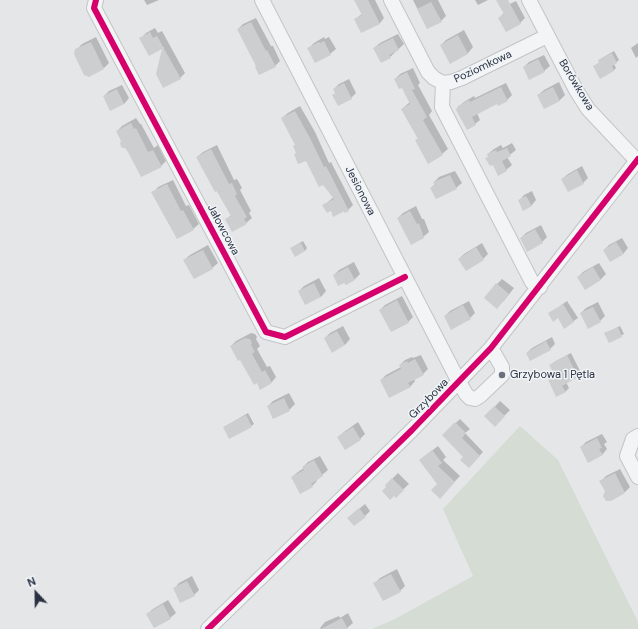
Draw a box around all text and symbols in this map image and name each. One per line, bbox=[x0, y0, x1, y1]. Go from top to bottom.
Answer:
street label: Poziomkowa bbox=[452, 48, 514, 86]
street label: Borówkowa bbox=[556, 57, 596, 113]
street label: Jesionowa bbox=[342, 164, 378, 218]
street label: Jałowcowa bbox=[204, 202, 242, 258]
place label: Grzybowa 1 Pętla bbox=[510, 368, 595, 382]
marker: Grzybowa 1 Pętla bbox=[497, 370, 507, 380]
street label: Grzybowa bbox=[407, 376, 451, 422]
north arrow bbox=[16, 573, 56, 613]
text: N bbox=[25, 574, 38, 590]

